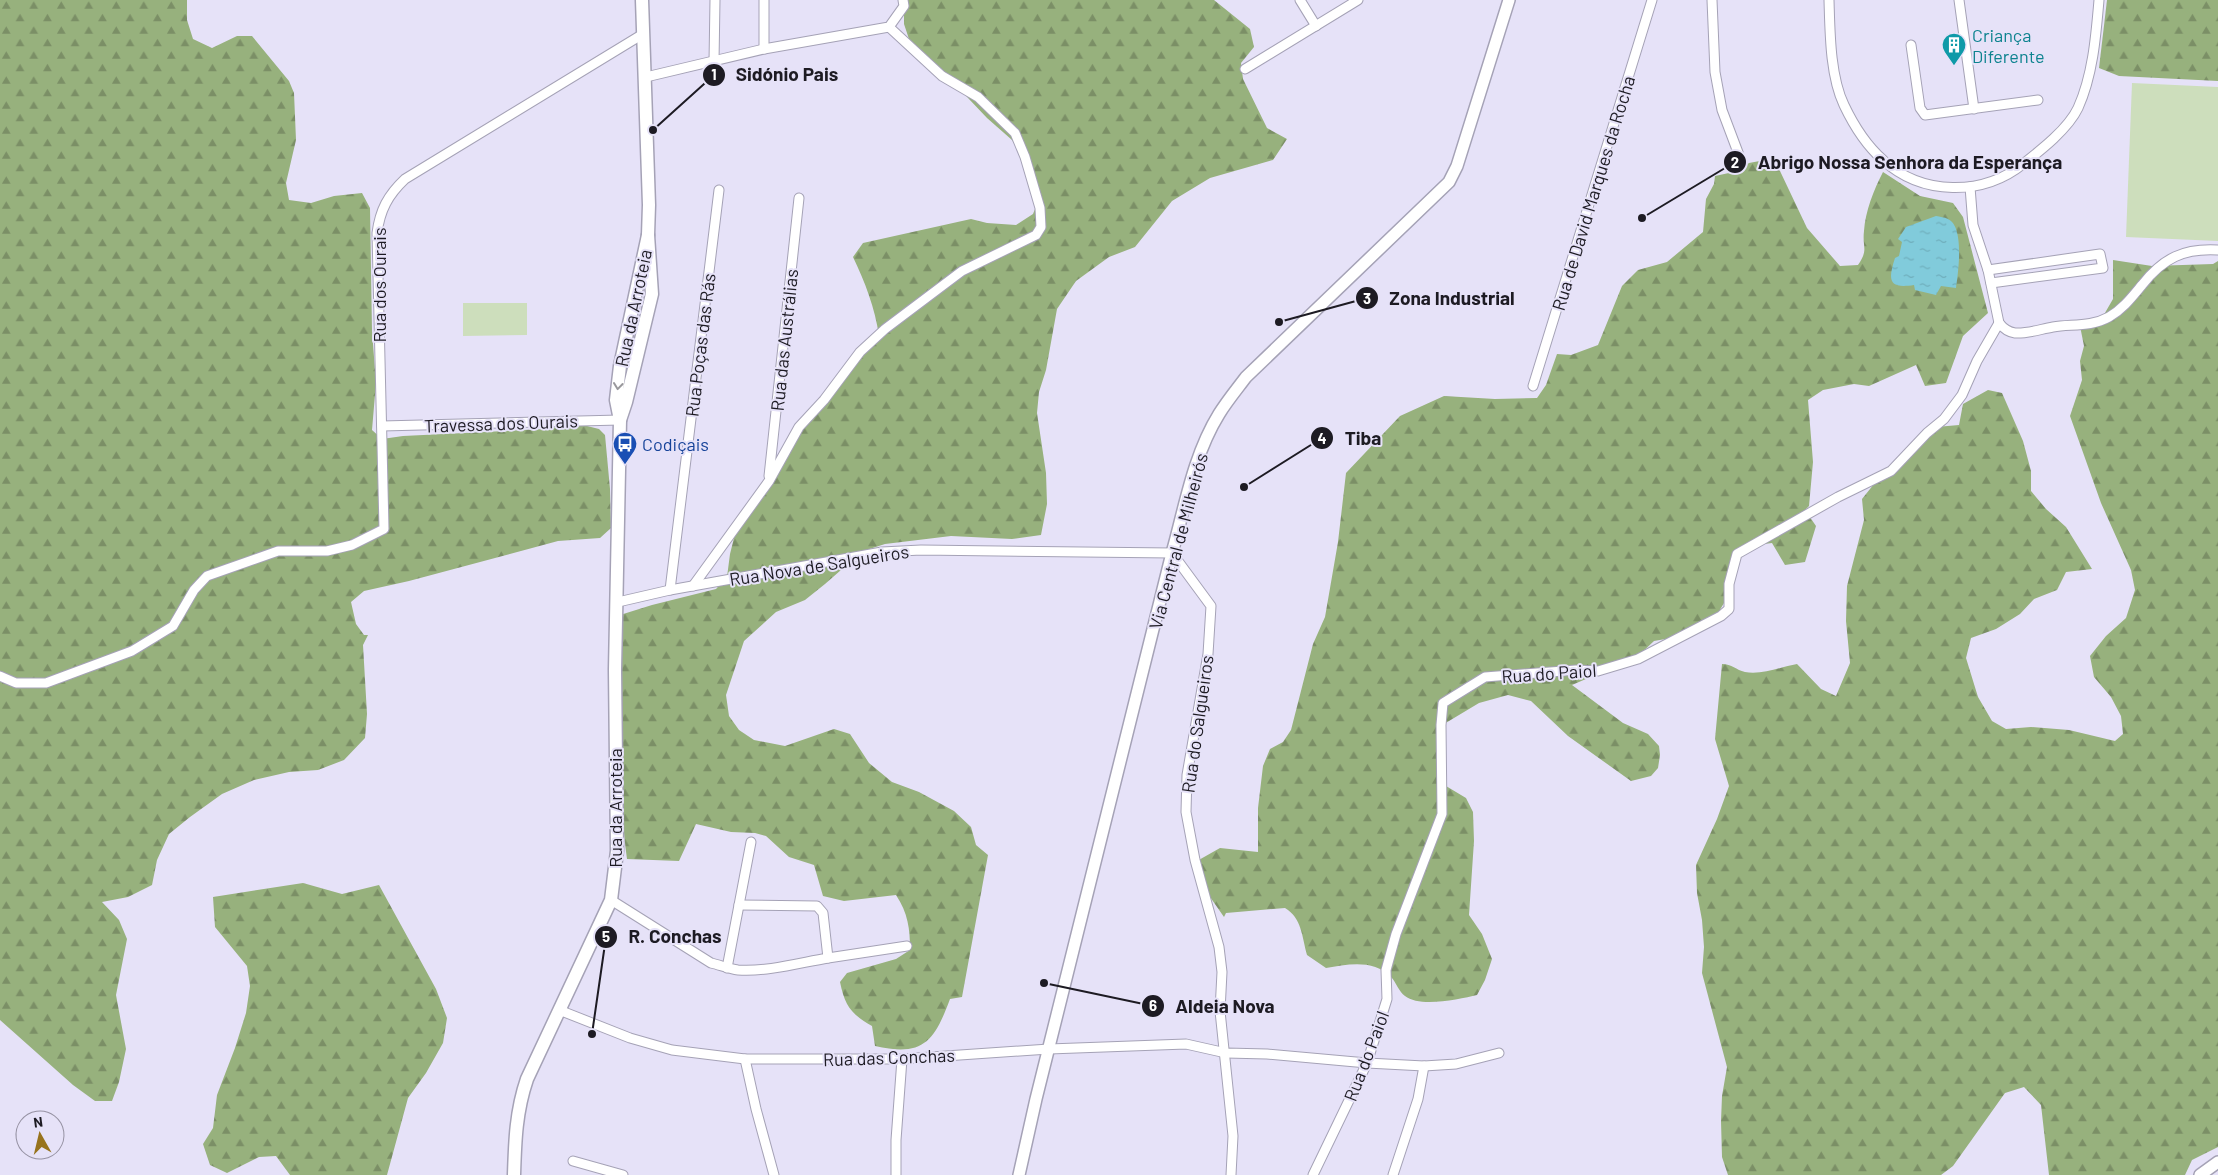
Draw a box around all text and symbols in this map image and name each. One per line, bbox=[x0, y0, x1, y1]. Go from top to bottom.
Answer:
place label: Criança Diferente bbox=[1972, 24, 2045, 67]
building icon: Criança Diferente bbox=[1941, 32, 1967, 66]
callout: Sidónio Pais bbox=[701, 58, 849, 92]
text: Sidónio Pais bbox=[736, 62, 838, 85]
text: 1 bbox=[711, 65, 717, 83]
street label: Rua de David Marques da Rocha bbox=[1547, 73, 1639, 313]
callout: Abrigo Nossa Senhora da Esperança bbox=[1722, 145, 2072, 179]
text: Abrigo Nossa Senhora da Esperança bbox=[1758, 150, 2062, 173]
text: 2 bbox=[1731, 153, 1739, 171]
street label: Rua dos Ourais bbox=[368, 227, 390, 343]
street label: Rua da Arroteia bbox=[610, 247, 656, 369]
street label: Rua das Austrálias bbox=[766, 268, 802, 412]
street label: Rua Poças das Rás bbox=[680, 272, 720, 418]
callout: Zona Industrial bbox=[1355, 281, 1525, 315]
text: Zona Industrial bbox=[1389, 286, 1515, 309]
text: 3 bbox=[1363, 289, 1371, 307]
one-way arrow bbox=[613, 381, 623, 390]
street label: Travessa dos Ourais bbox=[424, 409, 578, 437]
callout: Tiba bbox=[1309, 421, 1391, 455]
text: Tiba bbox=[1345, 426, 1381, 449]
text: 4 bbox=[1317, 429, 1327, 447]
bus stop icon: Codiçais bbox=[612, 431, 638, 465]
place label: Codiçais bbox=[642, 433, 709, 455]
street label: Via Central de Milheirós bbox=[1144, 451, 1212, 631]
street label: Rua Nova de Salgueiros bbox=[728, 540, 910, 590]
street label: Rua do Salgueiros bbox=[1176, 654, 1218, 794]
street label: Rua do Paiol bbox=[1501, 659, 1597, 687]
street label: Rua da Arroteia bbox=[604, 748, 626, 868]
callout: R. Conchas bbox=[594, 920, 732, 954]
text: R. Conchas bbox=[628, 924, 722, 947]
text: 5 bbox=[602, 927, 610, 945]
callout: Aldeia Nova bbox=[1140, 989, 1284, 1023]
text: Aldeia Nova bbox=[1175, 994, 1275, 1017]
text: 6 bbox=[1149, 996, 1157, 1014]
street label: Rua do Paiol bbox=[1339, 1008, 1393, 1104]
street label: Rua das Conchas bbox=[823, 1044, 955, 1070]
north arrow bbox=[15, 1110, 65, 1160]
text: N bbox=[32, 1113, 44, 1131]

